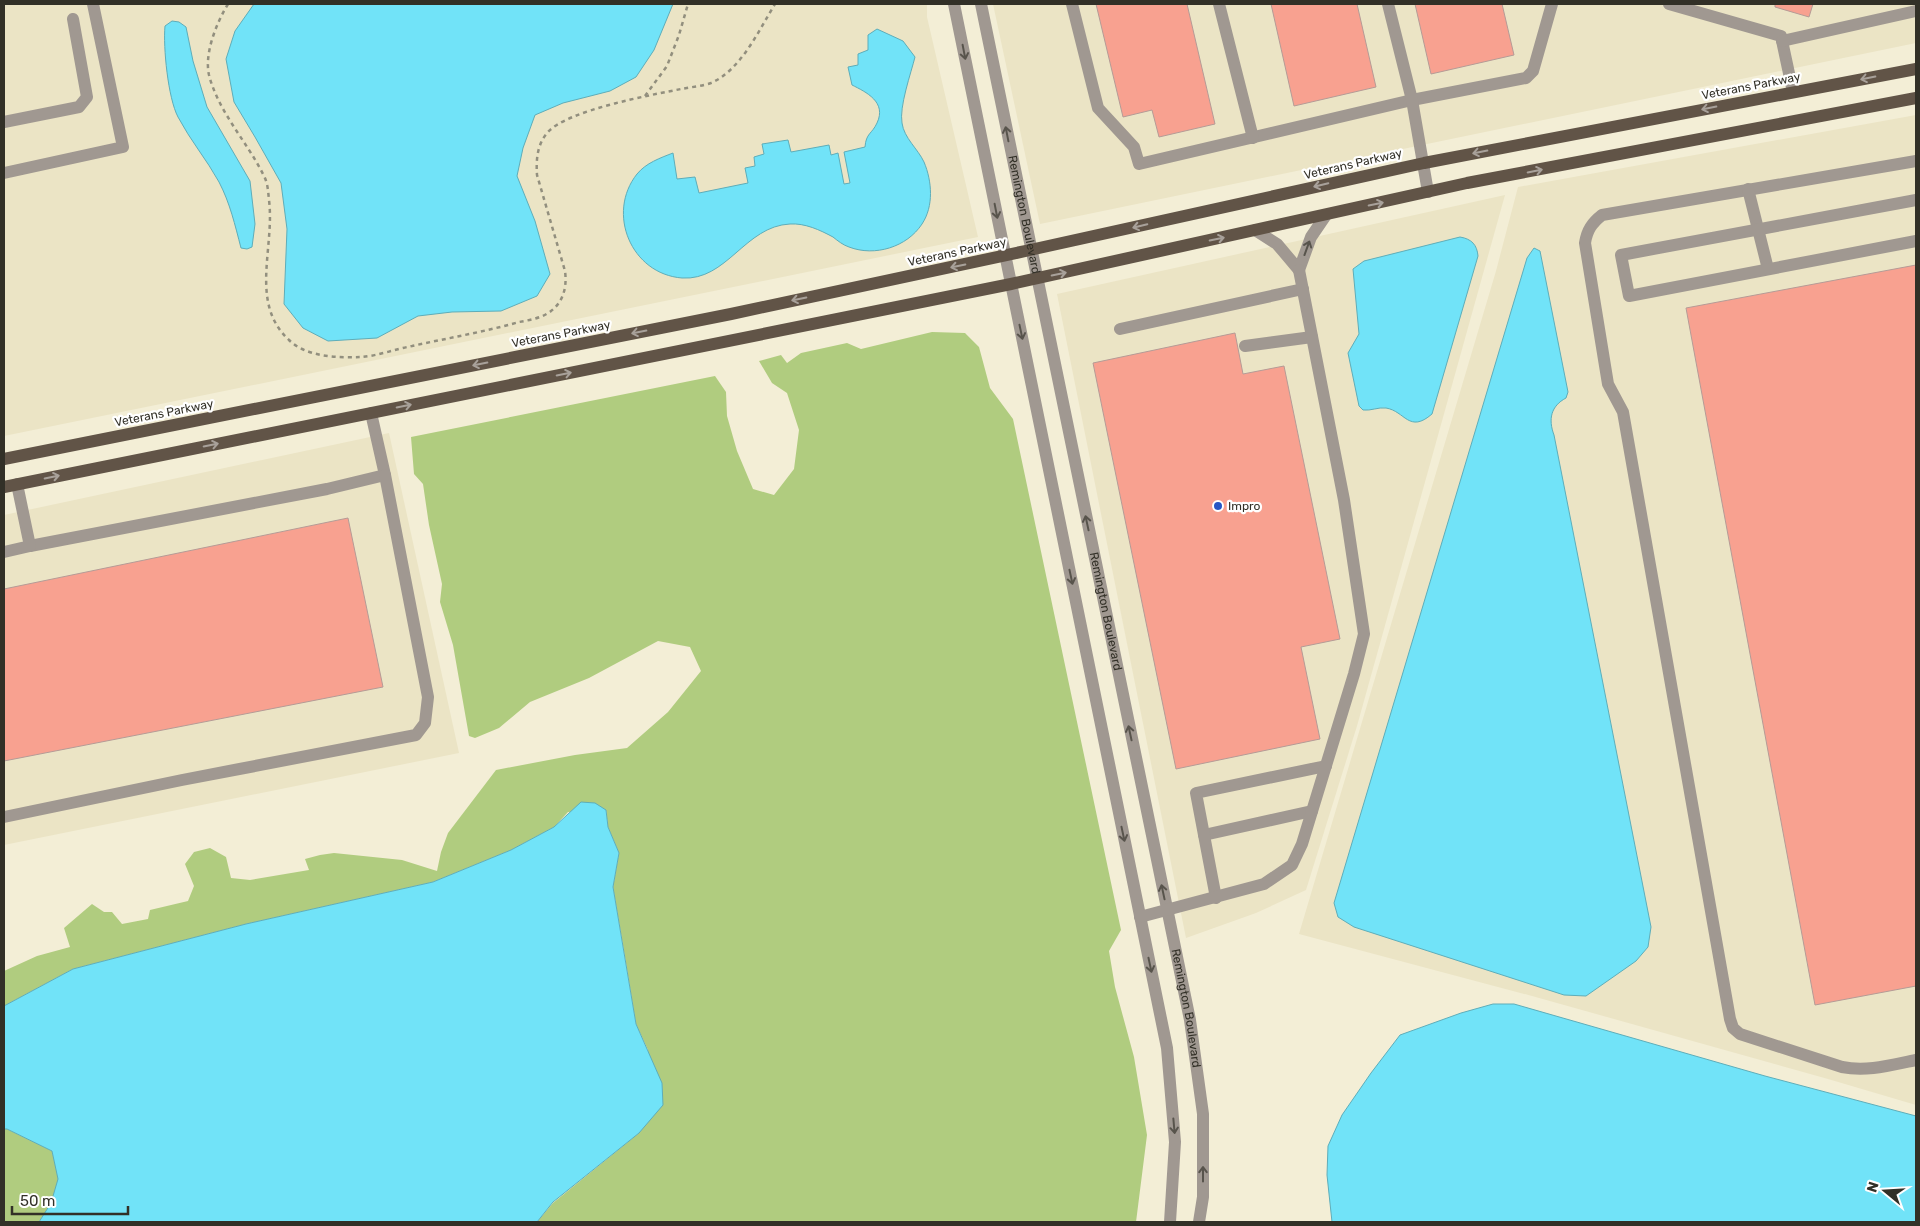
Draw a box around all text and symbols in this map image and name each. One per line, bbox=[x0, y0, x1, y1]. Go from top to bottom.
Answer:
one-way arrow bbox=[960, 43, 969, 59]
street label: Veterans Parkway bbox=[1700, 69, 1802, 102]
one-way arrow bbox=[1861, 74, 1877, 83]
one-way arrow bbox=[1701, 104, 1717, 114]
one-way arrow bbox=[1002, 126, 1011, 142]
street label: Veterans Parkway bbox=[1303, 146, 1404, 182]
one-way arrow bbox=[1473, 148, 1489, 157]
street label: Remington Boulevard bbox=[1005, 154, 1043, 275]
one-way arrow bbox=[1527, 165, 1543, 175]
one-way arrow bbox=[1314, 181, 1330, 191]
one-way arrow bbox=[1368, 198, 1384, 208]
one-way arrow bbox=[992, 202, 1001, 218]
one-way arrow bbox=[1132, 222, 1148, 231]
one-way arrow bbox=[1209, 234, 1225, 243]
street label: Veterans Parkway bbox=[907, 235, 1008, 269]
one-way arrow bbox=[1303, 241, 1312, 256]
one-way arrow bbox=[950, 262, 966, 271]
one-way arrow bbox=[1050, 269, 1066, 278]
one-way arrow bbox=[791, 295, 807, 305]
street label: Veterans Parkway bbox=[510, 317, 612, 350]
one-way arrow bbox=[1017, 324, 1026, 340]
one-way arrow bbox=[632, 328, 648, 337]
one-way arrow bbox=[472, 360, 488, 369]
one-way arrow bbox=[555, 369, 571, 378]
street label: Veterans Parkway bbox=[113, 396, 215, 429]
one-way arrow bbox=[396, 401, 412, 410]
one-way arrow bbox=[202, 439, 218, 449]
one-way arrow bbox=[43, 472, 59, 481]
place label: Impro bbox=[1228, 499, 1261, 513]
marker: Impro bbox=[1212, 500, 1224, 512]
one-way arrow bbox=[1081, 515, 1091, 531]
street label: Remington Boulevard bbox=[1087, 551, 1125, 672]
one-way arrow bbox=[1067, 569, 1076, 585]
one-way arrow bbox=[1125, 726, 1134, 742]
one-way arrow bbox=[1119, 826, 1128, 842]
one-way arrow bbox=[1158, 885, 1167, 901]
street label: Remington Boulevard bbox=[1169, 947, 1204, 1069]
one-way arrow bbox=[1146, 957, 1155, 973]
one-way arrow bbox=[1169, 1117, 1179, 1133]
one-way arrow bbox=[1198, 1166, 1208, 1182]
north arrow bbox=[1860, 1166, 1910, 1216]
text: N bbox=[1863, 1180, 1883, 1195]
scale bar bbox=[12, 1184, 129, 1216]
text: 50 m bbox=[20, 1192, 55, 1210]

